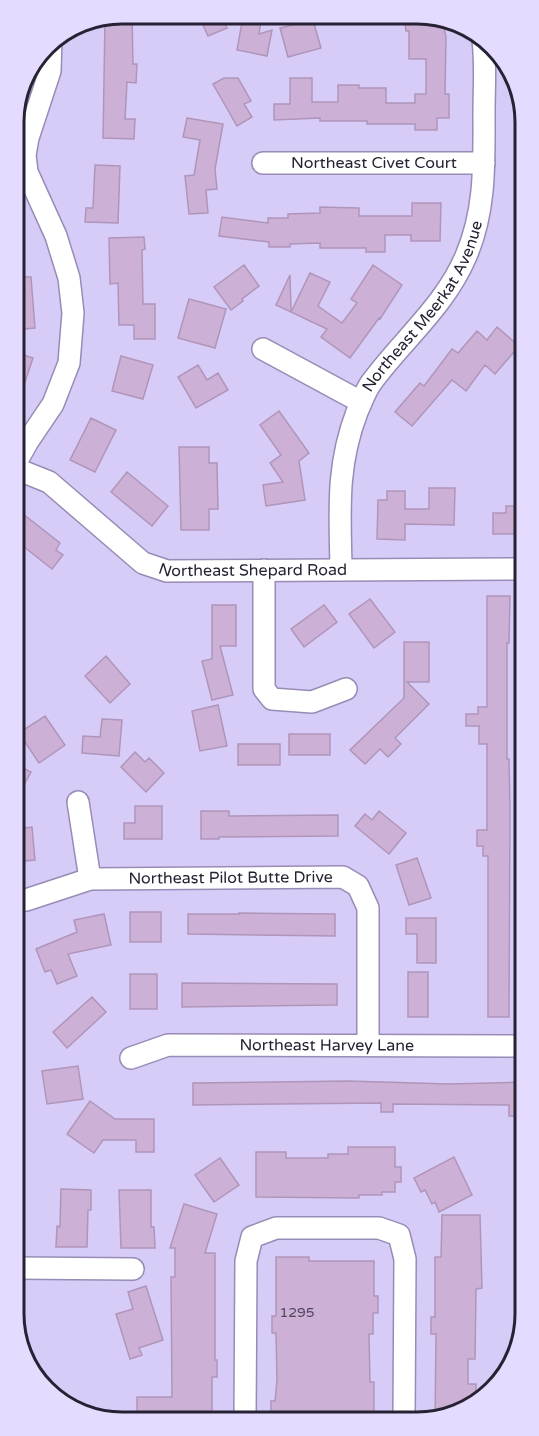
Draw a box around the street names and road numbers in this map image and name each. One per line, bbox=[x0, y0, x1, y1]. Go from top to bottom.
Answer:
street label: Northeast Civet Court bbox=[291, 153, 457, 173]
street label: Northeast Meerkat Avenue bbox=[358, 219, 487, 396]
street label: Northeast Shepard Road bbox=[156, 559, 347, 582]
street label: Northeast Pilot Butte Drive bbox=[128, 867, 333, 889]
street label: Northeast Harvey Lane bbox=[239, 1035, 414, 1056]

